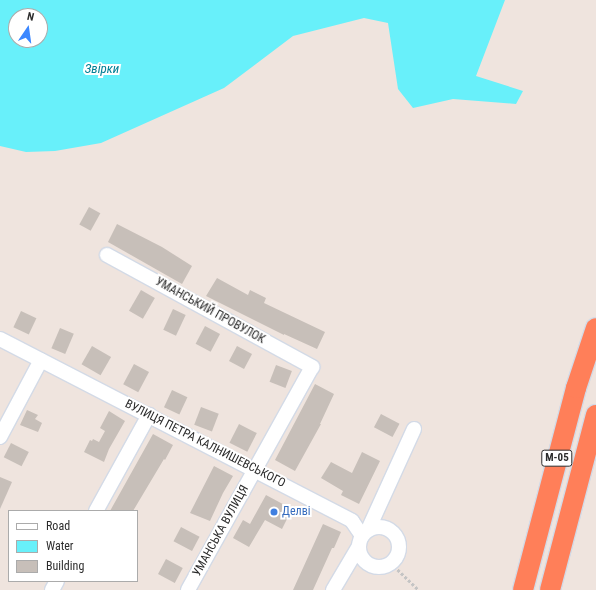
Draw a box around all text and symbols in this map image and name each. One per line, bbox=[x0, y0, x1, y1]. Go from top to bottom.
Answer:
north arrow bbox=[8, 8, 48, 48]
text: N bbox=[26, 10, 35, 24]
water label: Звірки bbox=[85, 61, 119, 77]
street label: УМАНСЬКИЙ ПРОВУЛОК bbox=[153, 275, 267, 347]
street label: ВУЛИЦЯ ПЕТРА КАЛНИШЕВСЬКОГО bbox=[122, 397, 288, 491]
road number: М-05 bbox=[541, 449, 573, 467]
street label: УМАНСЬКА ВУЛИЦЯ bbox=[190, 483, 252, 579]
place label: Делві bbox=[282, 505, 310, 519]
marker: Делві bbox=[269, 507, 279, 517]
legend bbox=[8, 510, 138, 582]
text: Road bbox=[46, 519, 70, 533]
text: Water bbox=[46, 539, 74, 553]
text: Building bbox=[46, 559, 84, 573]

